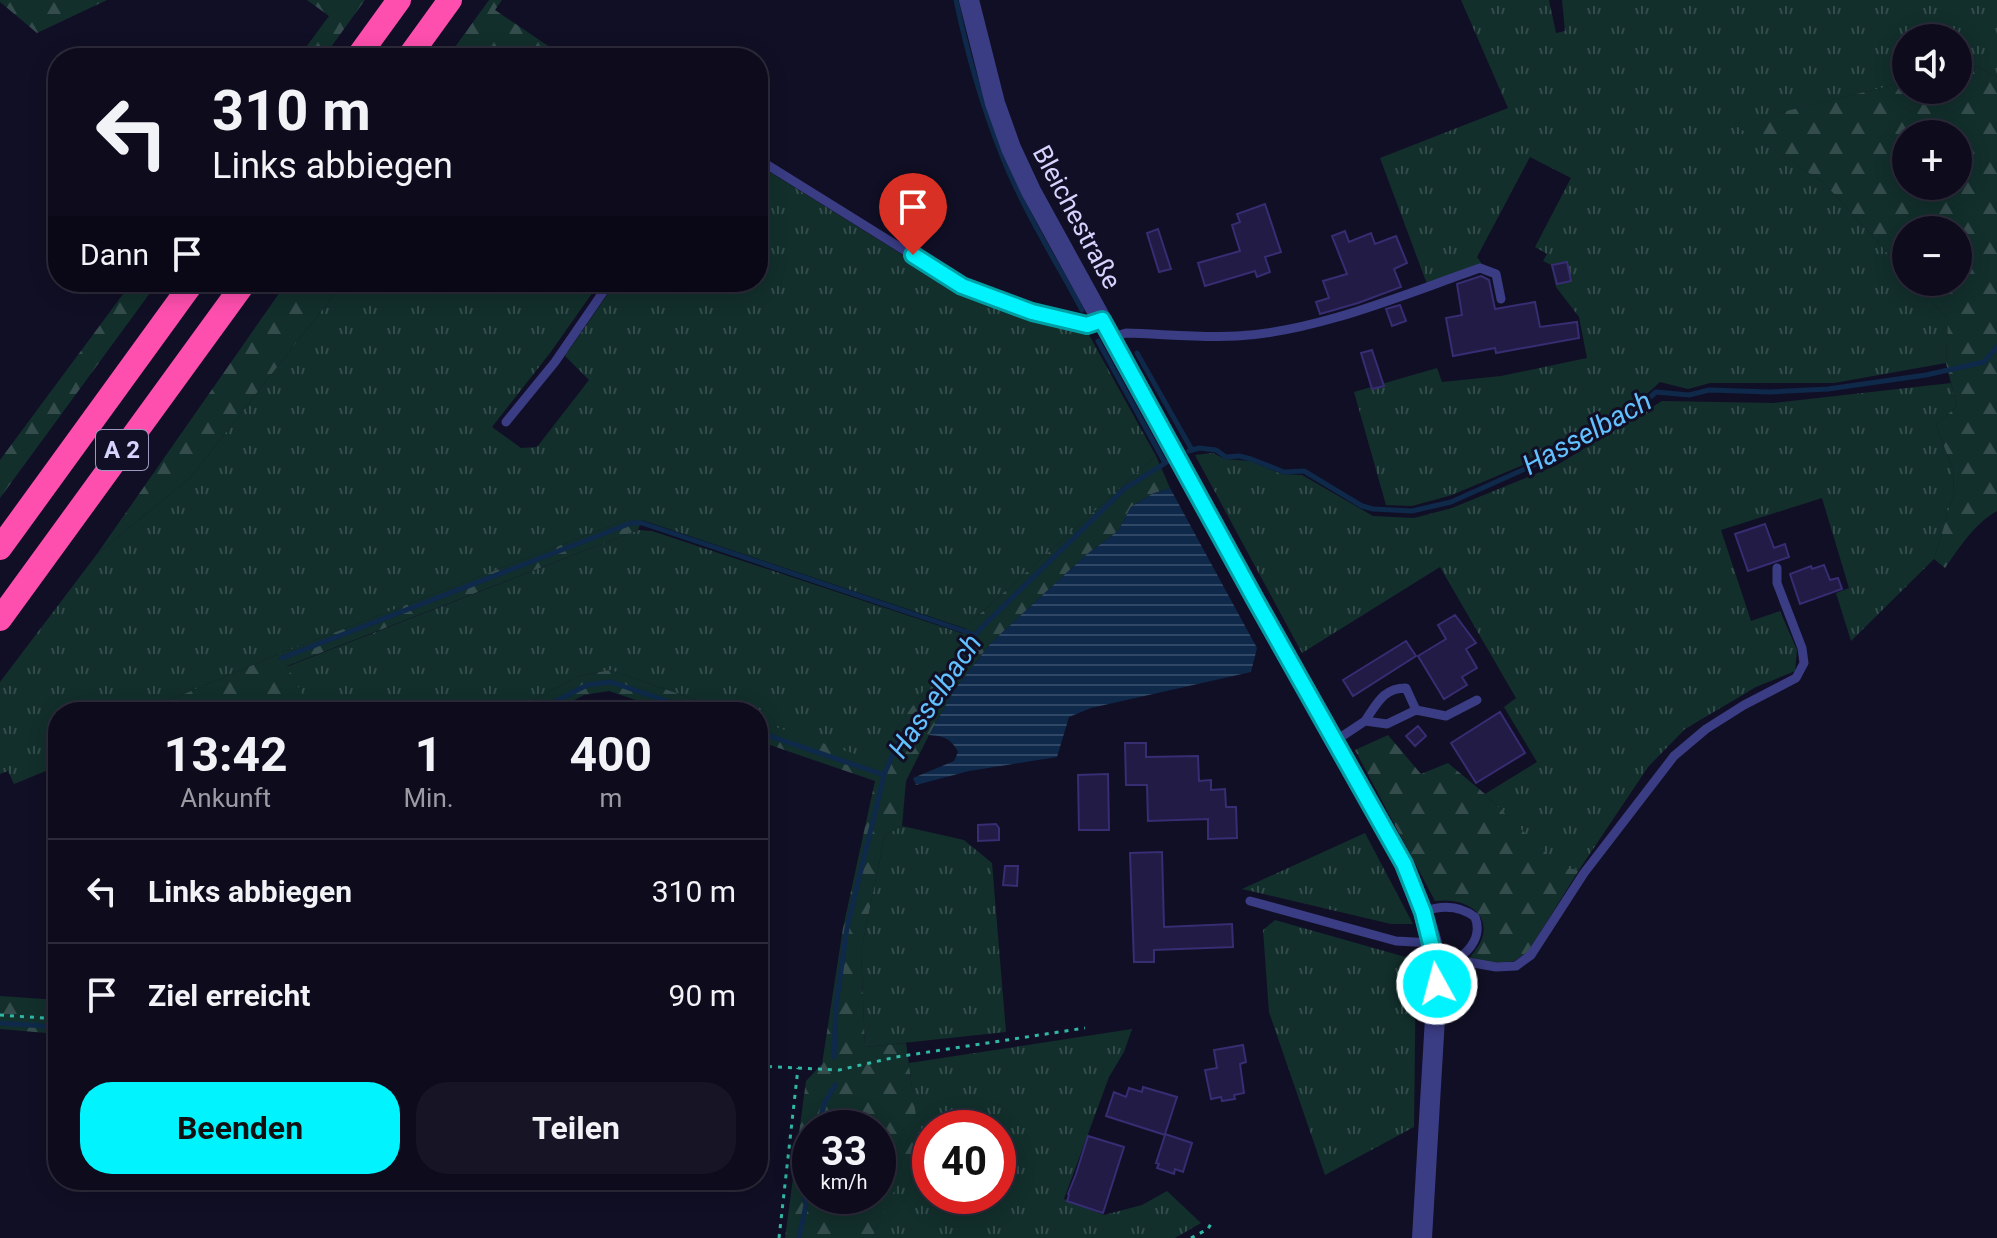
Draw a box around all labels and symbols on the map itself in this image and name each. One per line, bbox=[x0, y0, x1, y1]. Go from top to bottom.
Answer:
street label: Bleichestraße bbox=[1027, 140, 1127, 294]
pin bbox=[879, 173, 947, 255]
water label: Hasselbach bbox=[1517, 384, 1657, 482]
road number: A 2 bbox=[96, 430, 148, 470]
water label: Hasselbach bbox=[882, 628, 988, 764]
position arrow bbox=[1395, 942, 1479, 1026]
speed limit sign: 40 bbox=[912, 1110, 1016, 1214]

